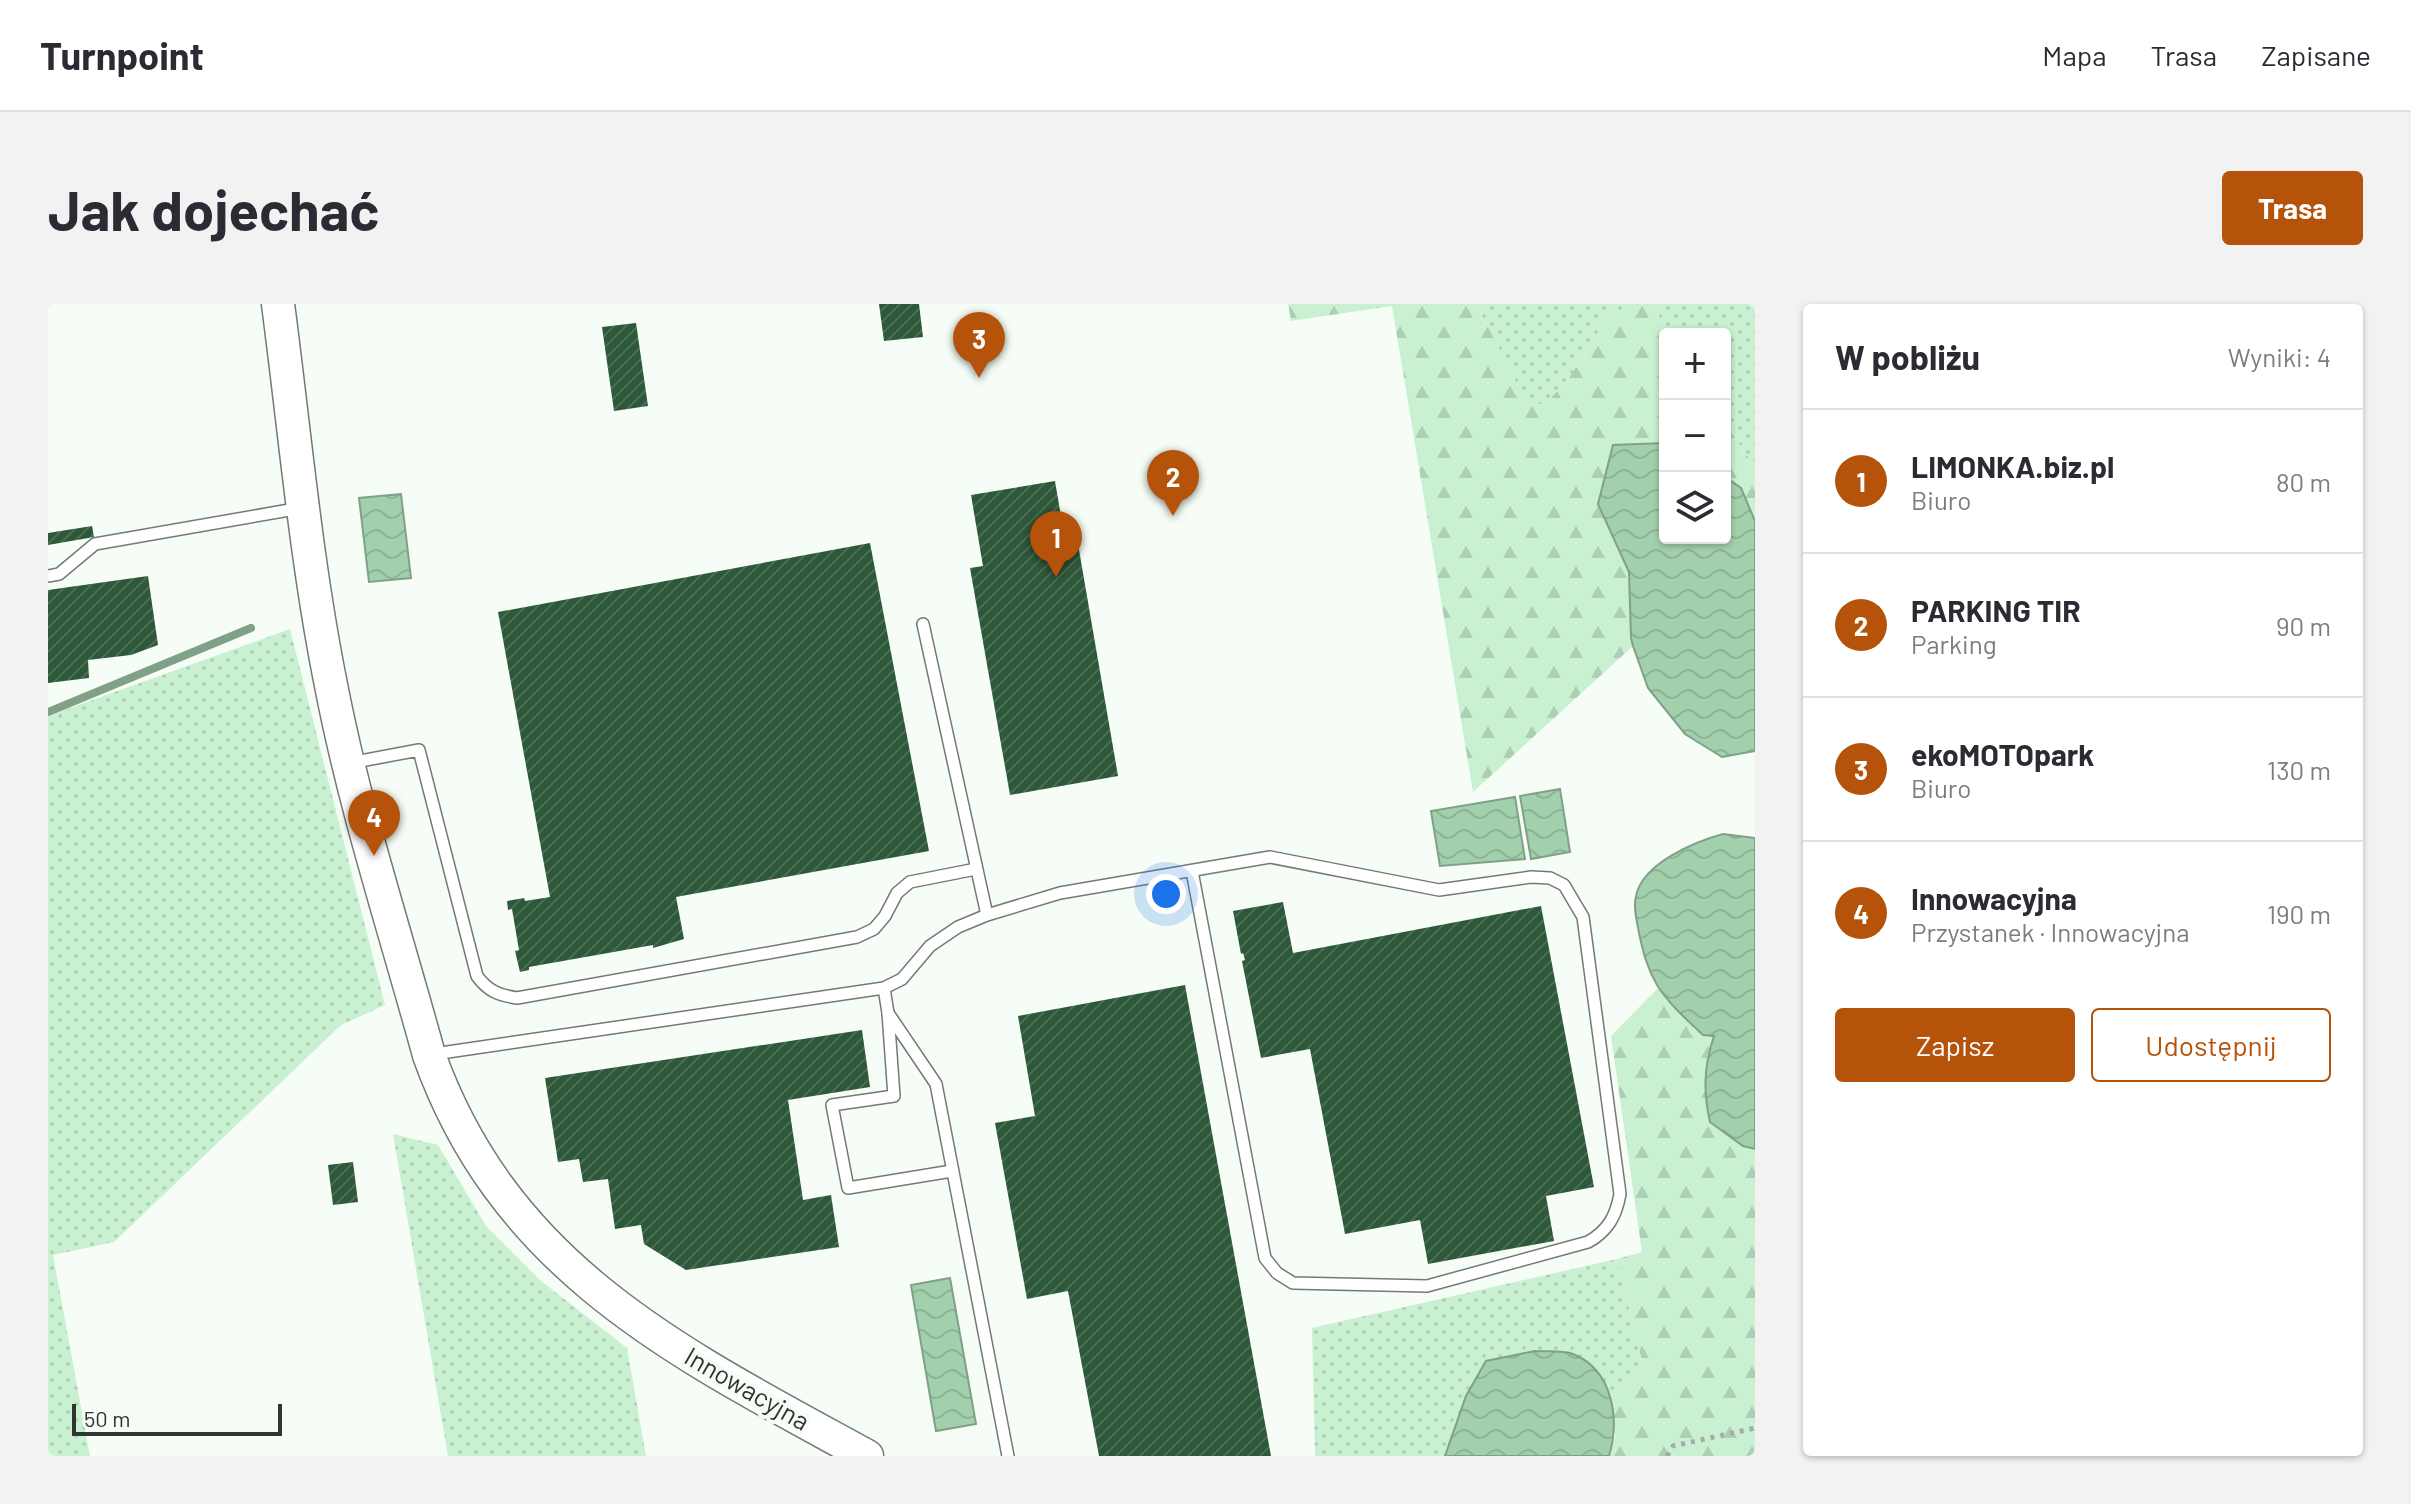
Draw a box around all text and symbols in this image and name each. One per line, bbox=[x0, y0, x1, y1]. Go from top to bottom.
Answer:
text: Turnpoint bbox=[40, 32, 204, 78]
text: Mapa bbox=[2042, 38, 2106, 72]
text: Trasa bbox=[2150, 38, 2217, 72]
text: Zapisane bbox=[2261, 38, 2371, 72]
button: Trasa bbox=[2222, 171, 2363, 245]
text: Jak dojechać bbox=[48, 175, 379, 242]
pin: 3 bbox=[953, 312, 1005, 378]
map controls bbox=[1659, 328, 1731, 544]
button: + bbox=[1659, 328, 1731, 400]
text: W pobliżu bbox=[1835, 336, 1980, 377]
text: Wyniki: 4 bbox=[2228, 341, 2331, 372]
button: − bbox=[1659, 400, 1731, 472]
text: LIMONKA.biz.pl bbox=[1911, 448, 2114, 484]
pin: 2 bbox=[1147, 450, 1199, 516]
text: 1 bbox=[1856, 466, 1866, 497]
text: 80 m bbox=[2276, 466, 2331, 497]
button: layers bbox=[1659, 472, 1731, 544]
text: Biuro bbox=[1911, 484, 1971, 515]
pin: 1 bbox=[1030, 511, 1082, 577]
text: PARKING TIR bbox=[1911, 592, 2081, 628]
text: 2 bbox=[1854, 610, 1868, 641]
text: 90 m bbox=[2276, 610, 2331, 641]
text: Parking bbox=[1911, 628, 1997, 659]
text: ekoMOTOpark bbox=[1911, 736, 2094, 772]
text: 3 bbox=[1854, 754, 1868, 785]
text: 130 m bbox=[2267, 754, 2331, 785]
text: Biuro bbox=[1911, 772, 1971, 803]
pin: 4 bbox=[348, 790, 400, 856]
your location bbox=[1146, 874, 1186, 914]
text: Innowacyjna bbox=[1911, 880, 2077, 916]
text: 4 bbox=[1853, 898, 1869, 929]
text: 190 m bbox=[2267, 898, 2331, 929]
text: Przystanek · Innowacyjna bbox=[1911, 916, 2190, 947]
button: Zapisz bbox=[1835, 1008, 2075, 1082]
button: Udostępnij bbox=[2091, 1008, 2331, 1082]
street label: Innowacyjna bbox=[680, 1340, 816, 1436]
scale bar bbox=[72, 1400, 282, 1436]
text: 50 m bbox=[84, 1405, 130, 1431]

